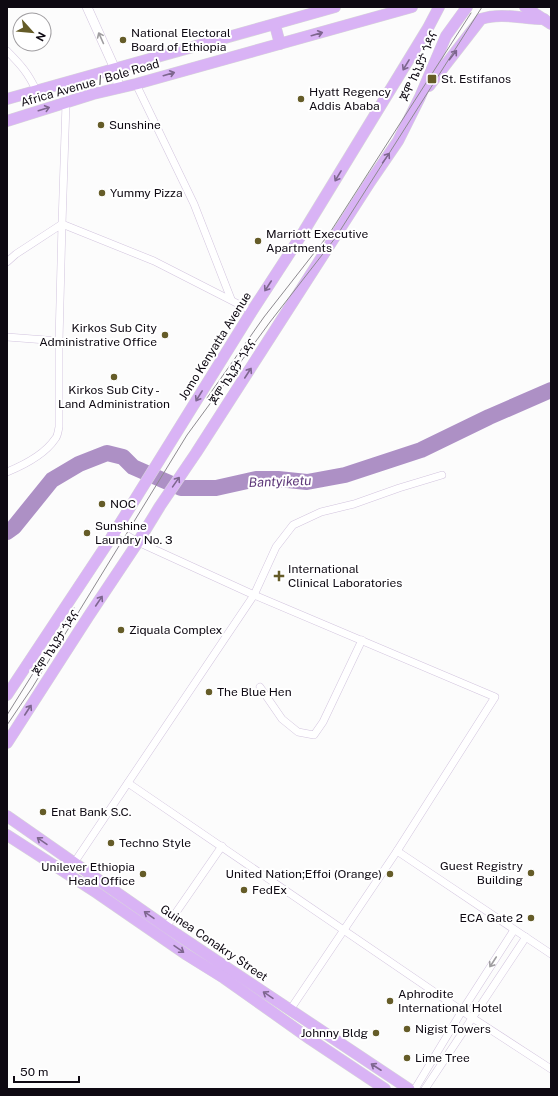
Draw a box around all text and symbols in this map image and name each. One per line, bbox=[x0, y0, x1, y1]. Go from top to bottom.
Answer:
north arrow bbox=[12, 12, 52, 52]
place label: National Electoral Board of Ethiopia bbox=[131, 26, 231, 54]
one-way arrow bbox=[311, 29, 324, 37]
street label: ጆሞ ኬኒያታ ጎዳና bbox=[397, 29, 441, 103]
text: N bbox=[34, 30, 48, 43]
one-way arrow bbox=[97, 32, 104, 44]
marker: National Electoral Board of Ethiopia bbox=[118, 35, 128, 45]
one-way arrow bbox=[448, 50, 457, 61]
street label: Africa Avenue / Bole Road bbox=[19, 56, 161, 110]
one-way arrow bbox=[401, 59, 409, 71]
one-way arrow bbox=[163, 70, 176, 77]
place label: St. Estifanos bbox=[441, 72, 511, 86]
marker: St. Estifanos bbox=[426, 73, 438, 85]
place label: Hyatt Regency Addis Ababa bbox=[309, 85, 392, 113]
marker: Hyatt Regency Addis Ababa bbox=[296, 94, 306, 104]
one-way arrow bbox=[38, 105, 50, 113]
place label: Sunshine bbox=[109, 118, 161, 132]
marker: Sunshine bbox=[96, 120, 106, 130]
one-way arrow bbox=[382, 152, 390, 163]
one-way arrow bbox=[333, 170, 341, 182]
place label: Yummy Pizza bbox=[110, 186, 183, 200]
marker: Yummy Pizza bbox=[97, 188, 107, 198]
place label: Marriott Executive Apartments bbox=[266, 227, 368, 255]
marker: Marriott Executive Apartments bbox=[253, 236, 263, 246]
one-way arrow bbox=[264, 280, 272, 292]
street label: Jomo Kenyatta Avenue bbox=[176, 289, 254, 403]
place label: Kirkos Sub City Administrative Office bbox=[39, 321, 158, 349]
marker: Kirkos Sub City Administrative Office bbox=[160, 330, 170, 340]
street label: ጆሞ ኬኒያታ ጎዳና bbox=[207, 337, 259, 407]
one-way arrow bbox=[244, 367, 252, 379]
marker: Kirkos Sub City - Land Administration bbox=[109, 372, 119, 382]
place label: Kirkos Sub City - Land Administration bbox=[58, 383, 170, 411]
one-way arrow bbox=[195, 390, 203, 402]
water label: Bantyiketu bbox=[248, 473, 312, 490]
one-way arrow bbox=[172, 477, 180, 488]
place label: NOC bbox=[110, 497, 136, 511]
marker: NOC bbox=[97, 499, 107, 509]
place label: Sunshine Laundry No. 3 bbox=[95, 519, 173, 547]
marker: Sunshine Laundry No. 3 bbox=[82, 528, 92, 538]
place label: International Clinical Laboratories bbox=[288, 562, 402, 590]
marker: International Clinical Laboratories bbox=[273, 570, 285, 582]
one-way arrow bbox=[95, 596, 103, 607]
street label: ጆሞ ኬኒያታ ጎዳና bbox=[30, 608, 82, 678]
place label: Ziquala Complex bbox=[129, 623, 223, 637]
marker: Ziquala Complex bbox=[116, 625, 126, 635]
place label: The Blue Hen bbox=[217, 685, 292, 699]
marker: The Blue Hen bbox=[204, 687, 214, 697]
one-way arrow bbox=[24, 705, 32, 716]
place label: Enat Bank S.C. bbox=[51, 805, 131, 819]
marker: Enat Bank S.C. bbox=[38, 807, 48, 817]
place label: Techno Style bbox=[119, 836, 191, 850]
one-way arrow bbox=[36, 837, 47, 845]
marker: Techno Style bbox=[106, 838, 116, 848]
place label: Guest Registry Building bbox=[440, 859, 524, 887]
place label: Unilever Ethiopia Head Office bbox=[41, 860, 135, 888]
place label: United Nation;Effoi (Orange) bbox=[225, 867, 382, 881]
marker: Guest Registry Building bbox=[526, 868, 536, 878]
marker: Unilever Ethiopia Head Office bbox=[138, 869, 148, 879]
marker: United Nation;Effoi (Orange) bbox=[385, 869, 395, 879]
place label: FedEx bbox=[252, 883, 287, 897]
marker: FedEx bbox=[239, 885, 249, 895]
street label: Guinea Conakry Street bbox=[158, 902, 271, 984]
one-way arrow bbox=[143, 911, 154, 919]
place label: ECA Gate 2 bbox=[460, 911, 523, 925]
marker: ECA Gate 2 bbox=[526, 913, 536, 923]
one-way arrow bbox=[174, 945, 185, 953]
one-way arrow bbox=[489, 957, 498, 968]
place label: Aphrodite International Hotel bbox=[398, 987, 503, 1015]
one-way arrow bbox=[263, 991, 274, 999]
marker: Aphrodite International Hotel bbox=[385, 996, 395, 1006]
place label: Nigist Towers bbox=[415, 1022, 491, 1036]
marker: Nigist Towers bbox=[402, 1024, 412, 1034]
place label: Johnny Bldg bbox=[301, 1026, 368, 1040]
marker: Johnny Bldg bbox=[371, 1028, 381, 1038]
place label: Lime Tree bbox=[415, 1051, 470, 1065]
marker: Lime Tree bbox=[402, 1053, 412, 1063]
scale bar bbox=[14, 1058, 79, 1084]
one-way arrow bbox=[370, 1063, 382, 1071]
text: 50 m bbox=[20, 1065, 48, 1079]

